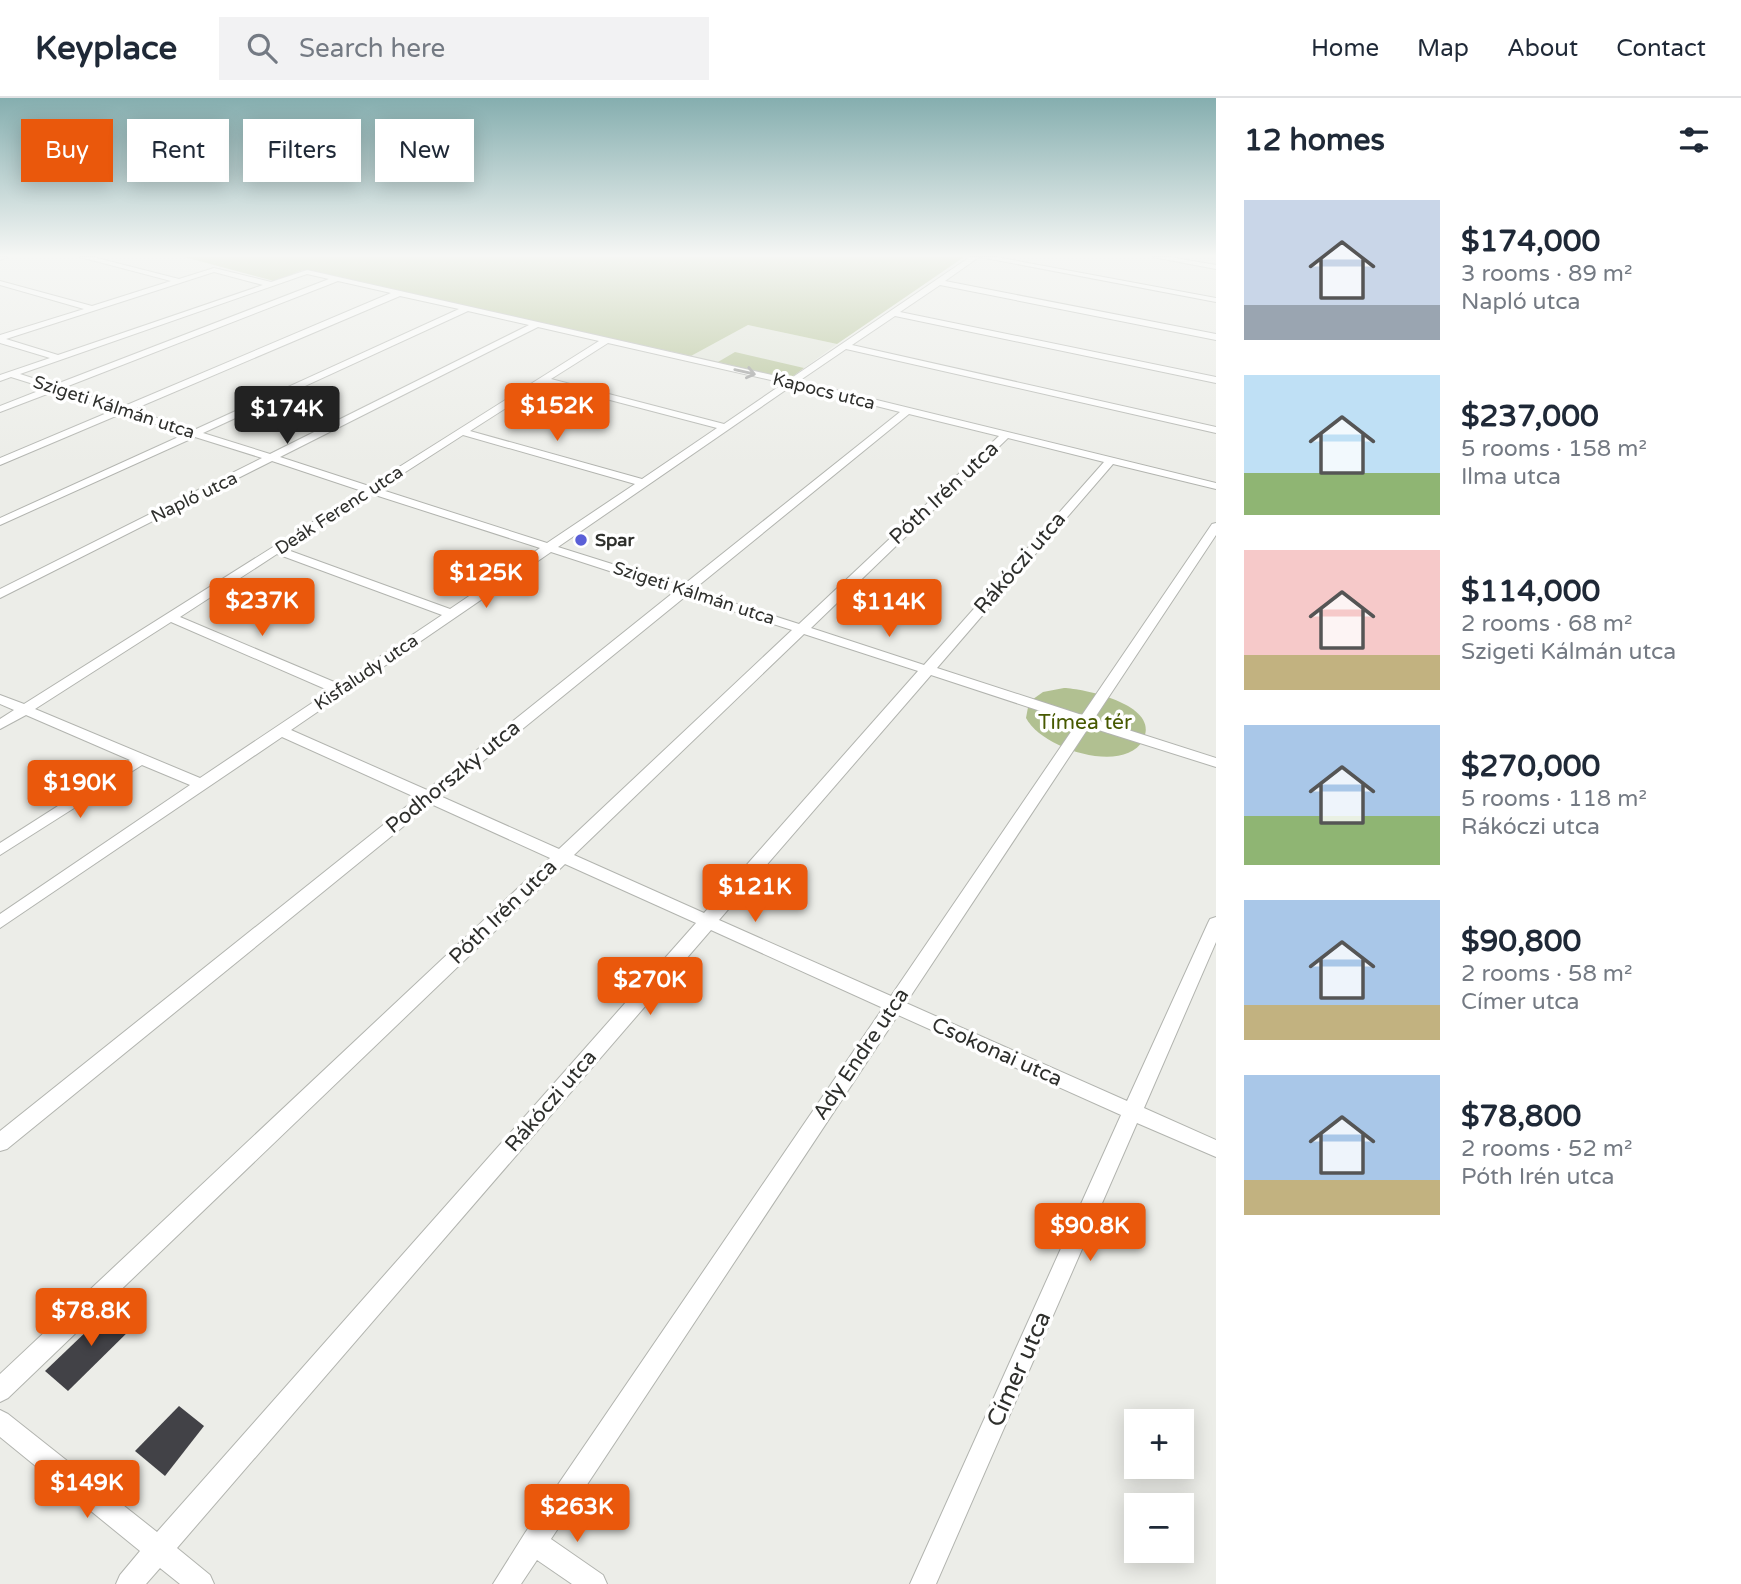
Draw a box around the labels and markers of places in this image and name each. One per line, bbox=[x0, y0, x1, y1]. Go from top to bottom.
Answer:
pin: $152K bbox=[508, 384, 606, 443]
pin: $174K bbox=[238, 386, 336, 446]
place label: Spar bbox=[595, 529, 635, 551]
marker: Spar bbox=[573, 532, 589, 548]
pin: $125K bbox=[437, 550, 535, 610]
pin: $237K bbox=[213, 578, 311, 638]
pin: $114K bbox=[840, 580, 938, 639]
pin: $190K bbox=[31, 760, 129, 820]
pin: $121K bbox=[706, 864, 804, 924]
pin: $270K bbox=[601, 958, 699, 1017]
pin: $90.8K bbox=[1033, 1204, 1147, 1263]
pin: $78.8K bbox=[34, 1288, 148, 1348]
pin: $149K bbox=[38, 1460, 136, 1520]
pin: $263K bbox=[528, 1484, 626, 1544]

